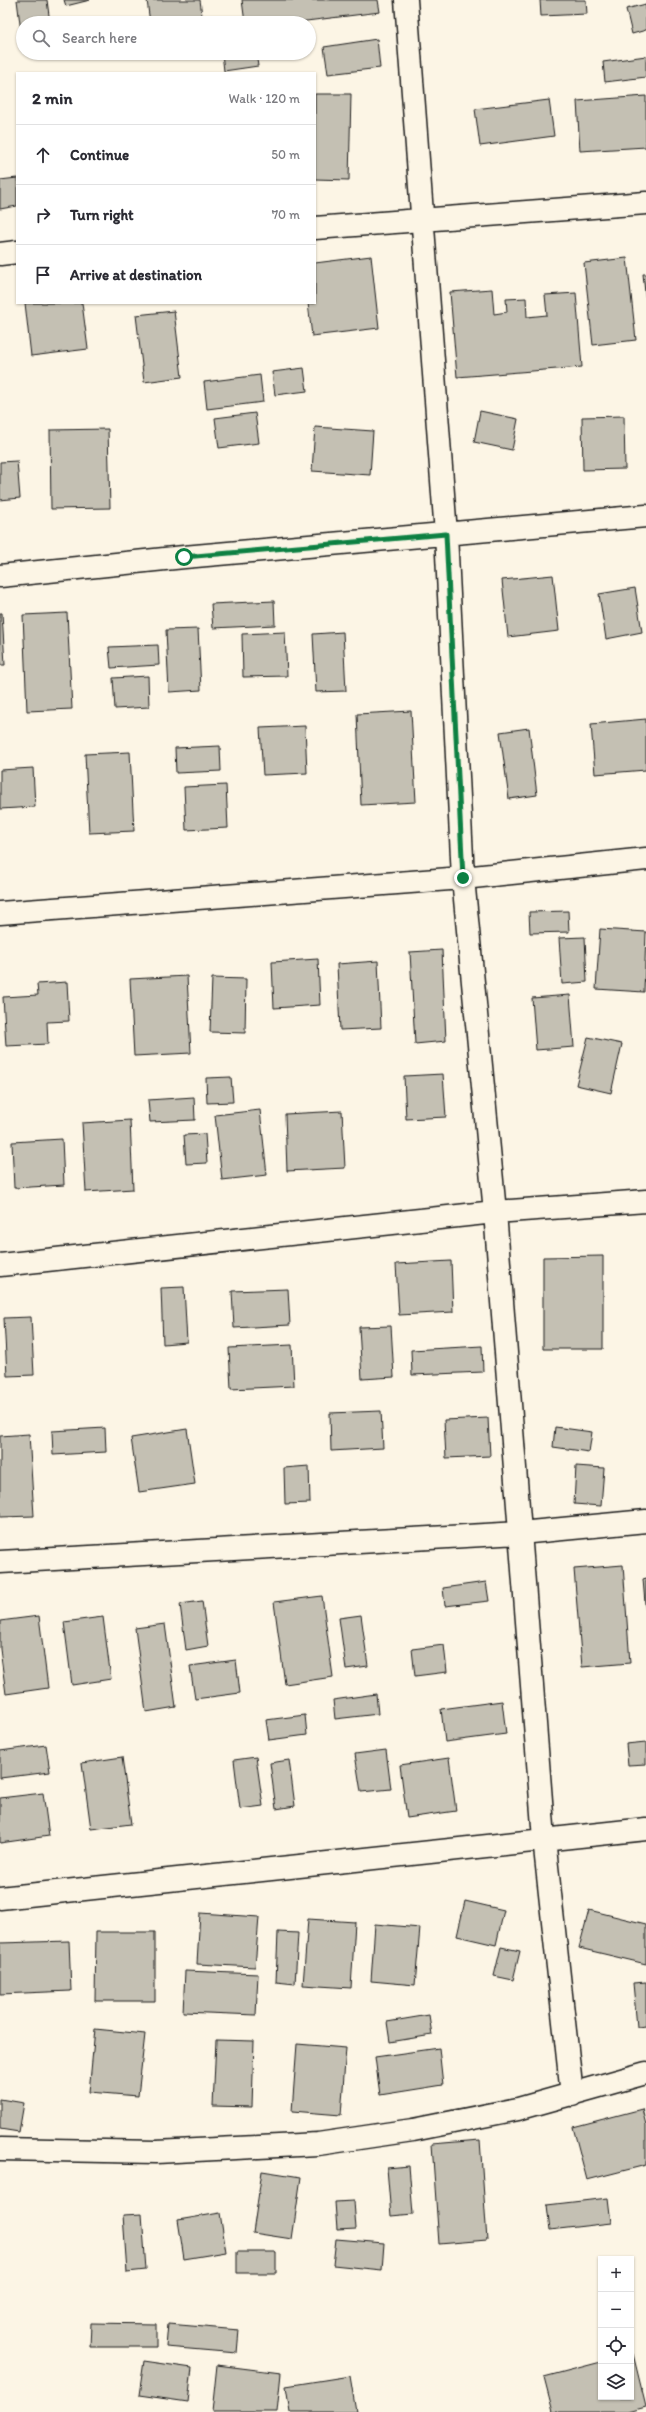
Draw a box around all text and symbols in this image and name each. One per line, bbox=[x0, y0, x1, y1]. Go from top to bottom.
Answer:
search box bbox=[16, 16, 316, 60]
icon: search bbox=[30, 27, 52, 49]
text: Search here bbox=[62, 29, 137, 47]
text: 2 min bbox=[32, 88, 72, 108]
text: Walk · 120 m bbox=[229, 91, 300, 106]
icon: ahead bbox=[32, 144, 54, 166]
text: Continue bbox=[70, 146, 129, 164]
text: 50 m bbox=[271, 147, 300, 162]
icon: right bbox=[32, 204, 54, 226]
text: Turn right bbox=[70, 206, 134, 224]
text: 70 m bbox=[272, 207, 300, 222]
icon: arrive bbox=[32, 264, 54, 286]
text: Arrive at destination bbox=[70, 266, 202, 284]
route start bbox=[175, 548, 193, 566]
route end bbox=[454, 869, 472, 887]
map controls bbox=[598, 2256, 634, 2400]
button: + bbox=[598, 2256, 634, 2292]
button: − bbox=[598, 2292, 634, 2328]
button: locate bbox=[598, 2328, 634, 2364]
button: layers bbox=[598, 2364, 634, 2400]

